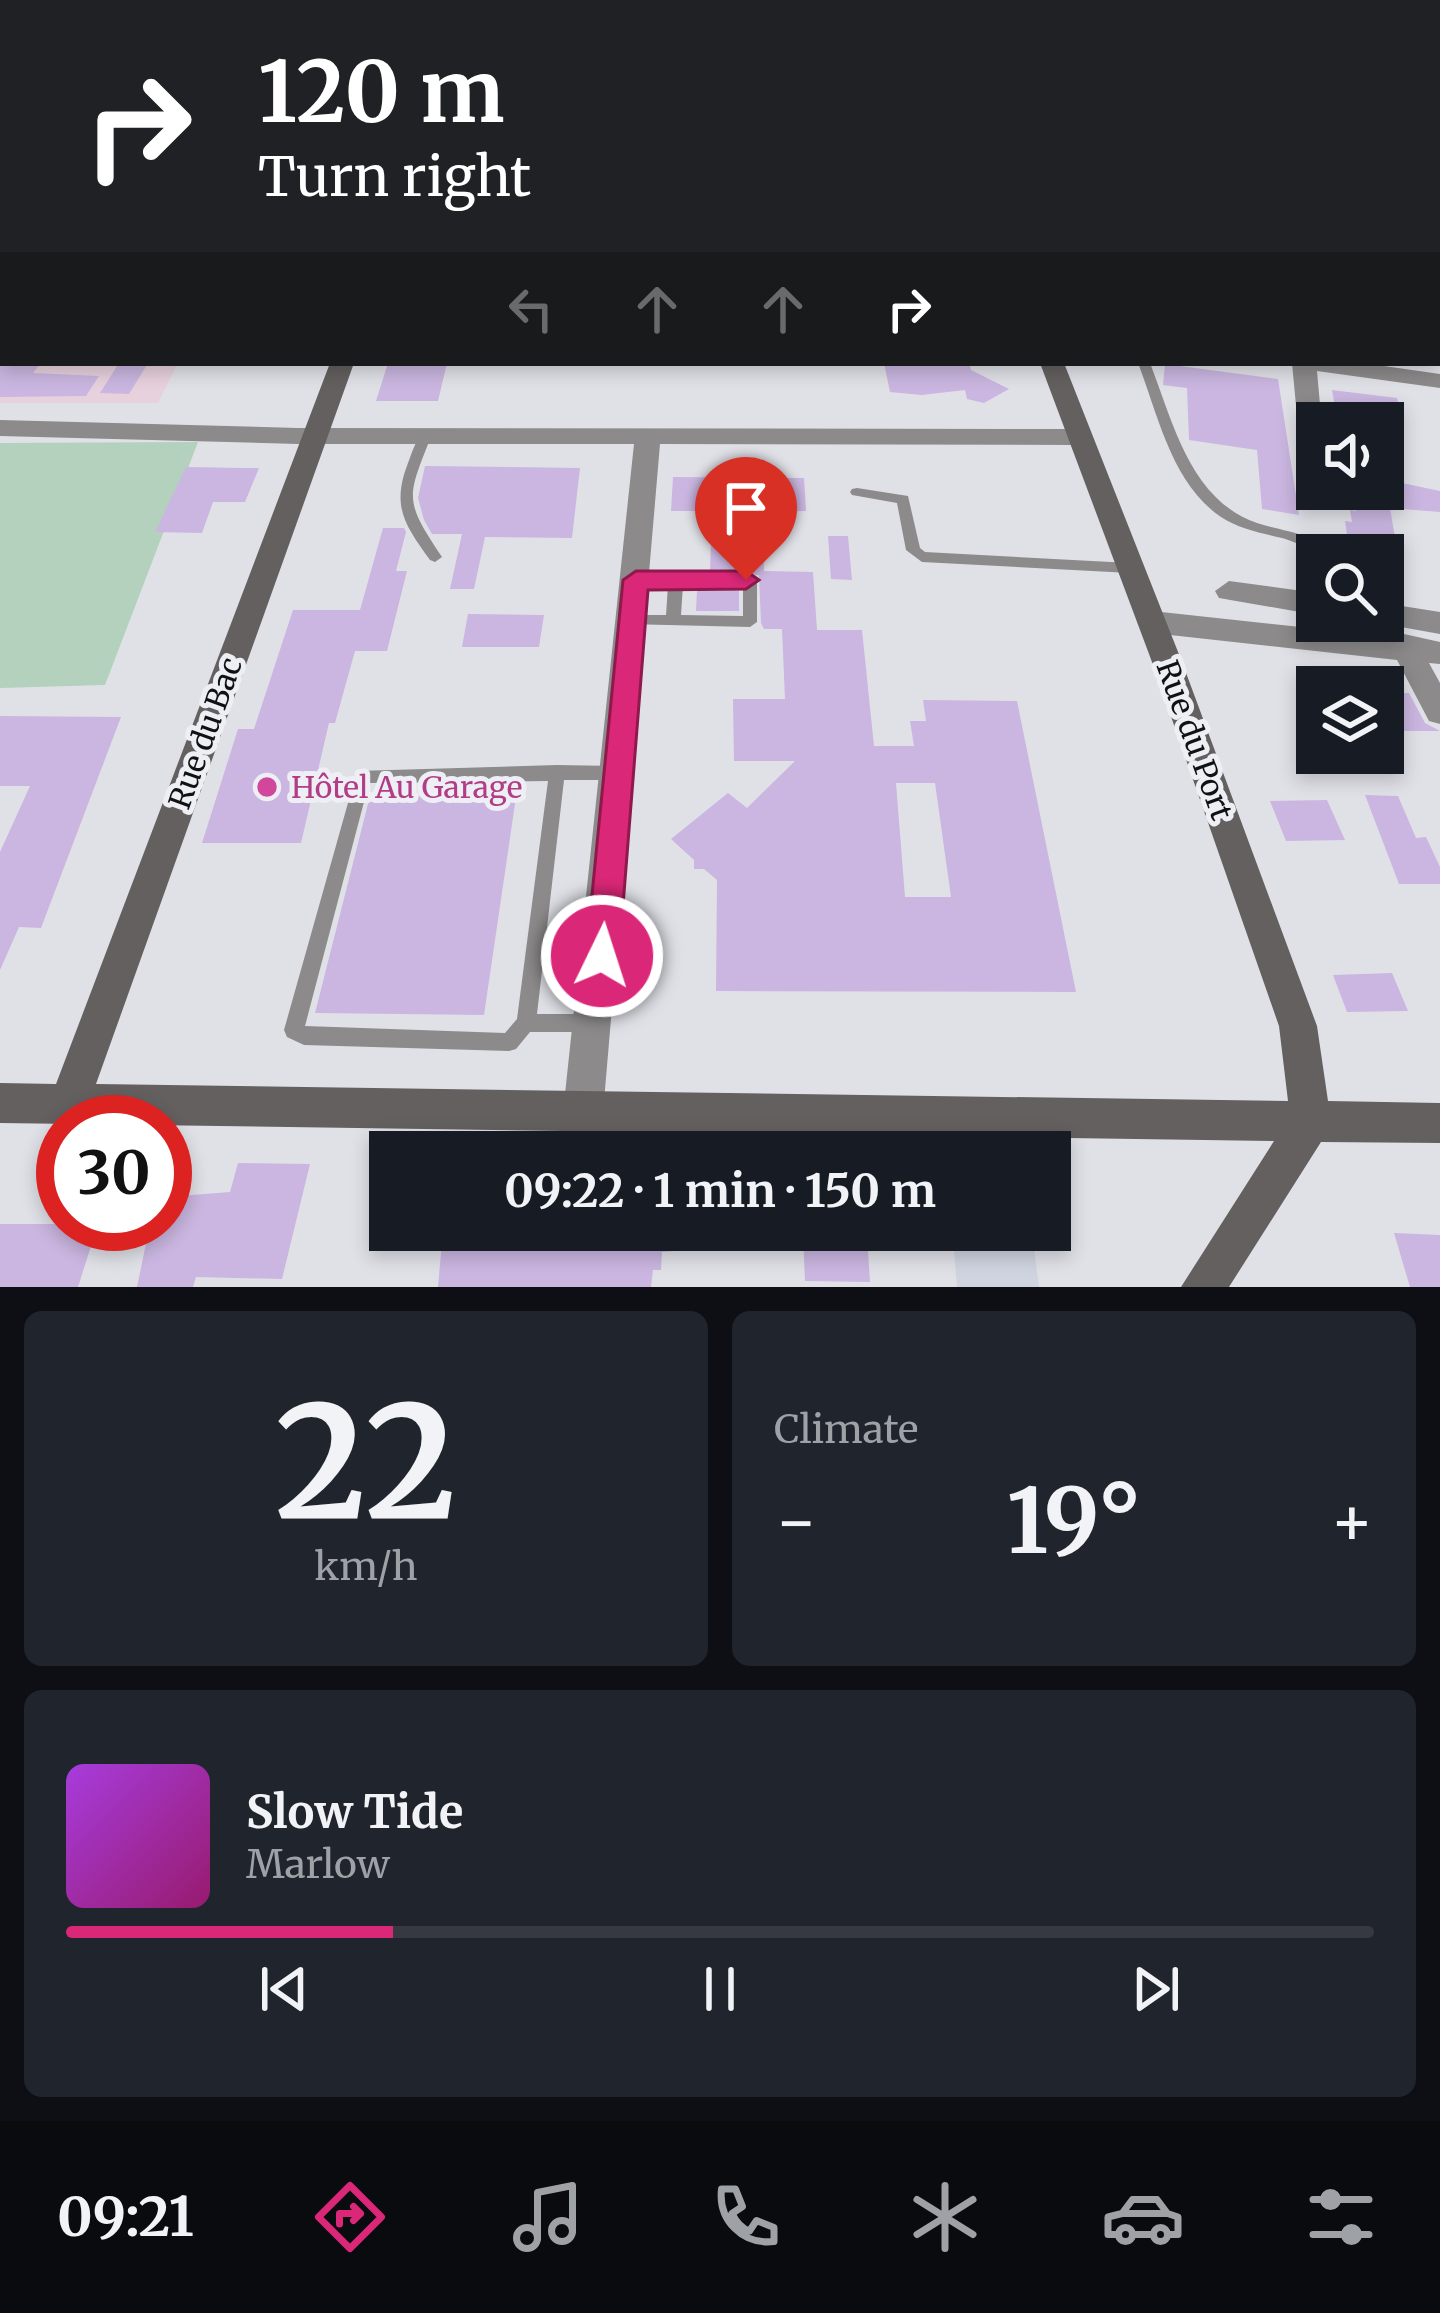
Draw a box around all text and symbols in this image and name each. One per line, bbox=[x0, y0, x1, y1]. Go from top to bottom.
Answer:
text: 120 m bbox=[258, 39, 505, 145]
icon: right bbox=[60, 48, 216, 204]
text: Turn right bbox=[258, 143, 531, 211]
icon: left bbox=[498, 276, 564, 342]
icon: ahead bbox=[624, 276, 690, 342]
icon: ahead bbox=[750, 276, 816, 342]
icon: right bbox=[876, 276, 942, 342]
map controls bbox=[1296, 402, 1404, 774]
button: sound bbox=[1296, 402, 1404, 510]
pin bbox=[695, 457, 797, 580]
icon: arrive bbox=[713, 475, 779, 541]
button: search bbox=[1296, 534, 1404, 642]
street label: Rue du Bac bbox=[160, 652, 250, 814]
street label: Rue du Port bbox=[1149, 655, 1242, 825]
button: layers bbox=[1296, 666, 1404, 774]
place label: Hôtel Au Garage bbox=[291, 768, 522, 806]
marker: Hôtel Au Garage bbox=[254, 774, 280, 800]
position arrow bbox=[539, 893, 665, 1019]
speed limit sign: 30 bbox=[36, 1095, 192, 1251]
text: 09:22 · 1 min · 150 m bbox=[504, 1163, 936, 1219]
text: 22 bbox=[275, 1365, 457, 1562]
text: Climate bbox=[774, 1405, 918, 1454]
text: 19° bbox=[1007, 1464, 1142, 1578]
text: − bbox=[774, 1480, 818, 1563]
text: + bbox=[1330, 1480, 1374, 1563]
text: km/h bbox=[314, 1542, 418, 1591]
text: Slow Tide bbox=[246, 1784, 463, 1840]
text: Marlow bbox=[246, 1840, 390, 1889]
icon: previous bbox=[251, 1956, 317, 2022]
icon: pause bbox=[687, 1956, 753, 2022]
icon: next bbox=[1123, 1956, 1189, 2022]
icon: directions bbox=[308, 2175, 392, 2259]
icon: music bbox=[506, 2175, 590, 2259]
icon: phone bbox=[704, 2175, 788, 2259]
icon: climate bbox=[903, 2175, 987, 2259]
icon: car bbox=[1101, 2175, 1185, 2259]
icon: filters bbox=[1299, 2175, 1383, 2259]
text: 09:21 bbox=[57, 2183, 194, 2251]

